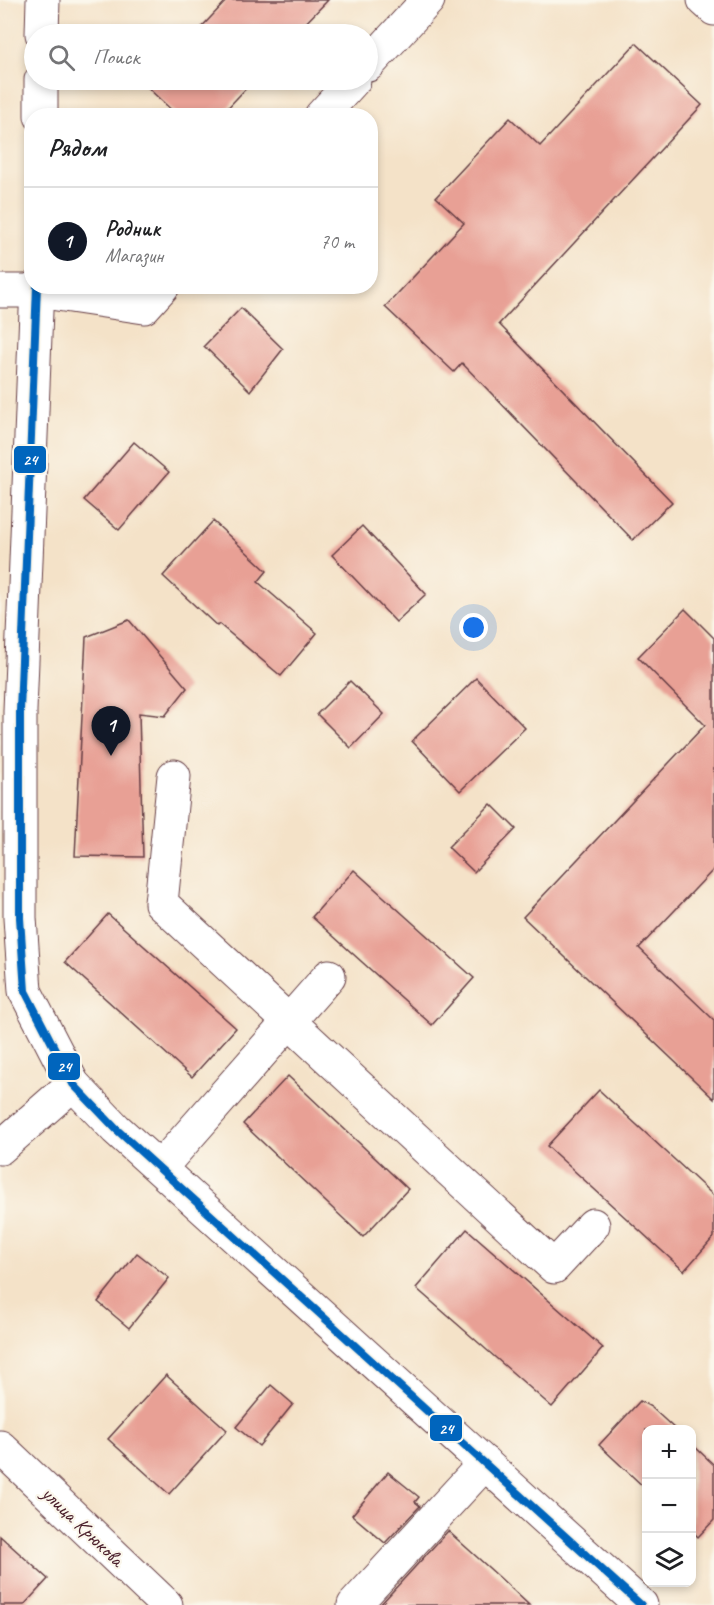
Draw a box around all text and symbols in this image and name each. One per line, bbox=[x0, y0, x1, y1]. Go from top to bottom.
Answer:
search box bbox=[24, 24, 378, 90]
icon: search bbox=[45, 41, 78, 74]
text: Поиск bbox=[93, 43, 139, 71]
text: Рядом bbox=[48, 131, 106, 164]
text: Родник bbox=[105, 215, 160, 243]
text: 1 bbox=[63, 229, 72, 254]
text: 70 m bbox=[320, 229, 354, 254]
text: Магазин bbox=[105, 243, 163, 268]
line badge: 24 bbox=[13, 445, 47, 474]
text: 24 bbox=[23, 450, 39, 470]
your location bbox=[459, 613, 488, 642]
pin: 1 bbox=[92, 706, 130, 756]
line badge: 24 bbox=[47, 1052, 81, 1081]
text: 24 bbox=[57, 1057, 73, 1077]
line badge: 24 bbox=[429, 1414, 463, 1442]
text: 24 bbox=[439, 1419, 455, 1439]
map controls bbox=[642, 1425, 696, 1587]
button: + bbox=[642, 1425, 696, 1479]
street label: улица Крюкова bbox=[35, 1479, 131, 1573]
button: − bbox=[642, 1479, 696, 1533]
button: layers bbox=[642, 1533, 696, 1587]

